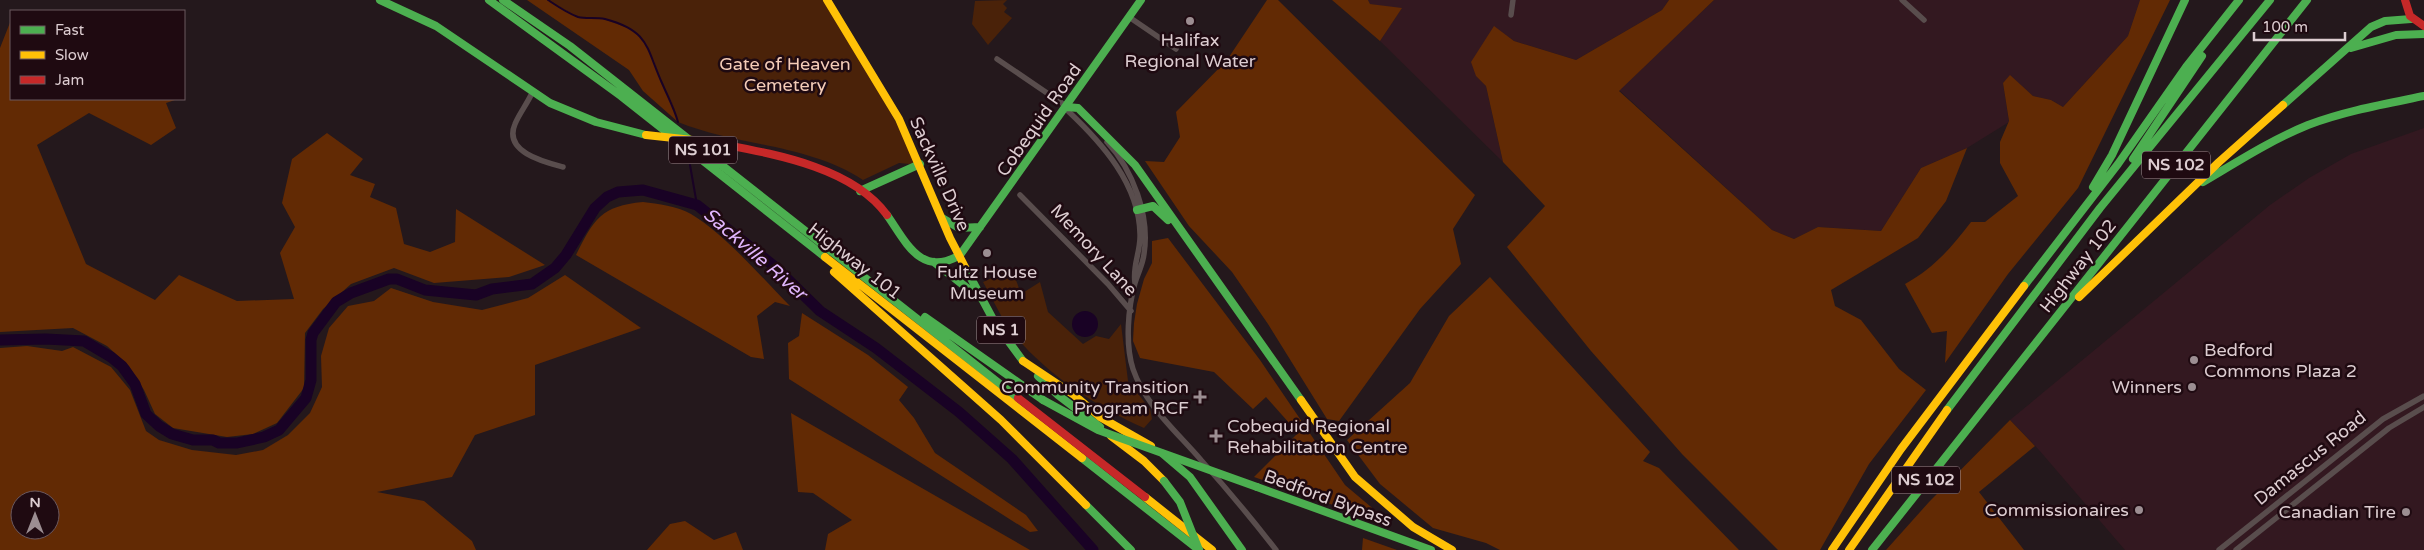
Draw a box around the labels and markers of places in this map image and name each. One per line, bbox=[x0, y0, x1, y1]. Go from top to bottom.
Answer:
marker: Halifax Regional Water bbox=[1184, 15, 1196, 27]
place label: Halifax Regional Water bbox=[1124, 29, 1256, 72]
marker: Fultz House Museum bbox=[981, 247, 993, 259]
place label: Fultz House Museum bbox=[937, 261, 1037, 304]
place label: Bedford Commons Plaza 2 bbox=[2204, 339, 2357, 382]
marker: Bedford Commons Plaza 2 bbox=[2188, 354, 2200, 366]
place label: Community Transition Program RCF bbox=[1001, 376, 1189, 419]
place label: Winners bbox=[2112, 376, 2182, 398]
marker: Winners bbox=[2186, 381, 2198, 393]
marker: Community Transition Program RCF bbox=[1193, 390, 1207, 404]
place label: Cobequid Regional Rehabilitation Centre bbox=[1227, 415, 1407, 458]
marker: Cobequid Regional Rehabilitation Centre bbox=[1209, 429, 1223, 443]
place label: Commissionaires bbox=[1985, 499, 2129, 521]
place label: Canadian Tire bbox=[2279, 501, 2396, 523]
marker: Commissionaires bbox=[2133, 504, 2145, 516]
marker: Canadian Tire bbox=[2400, 506, 2412, 518]

